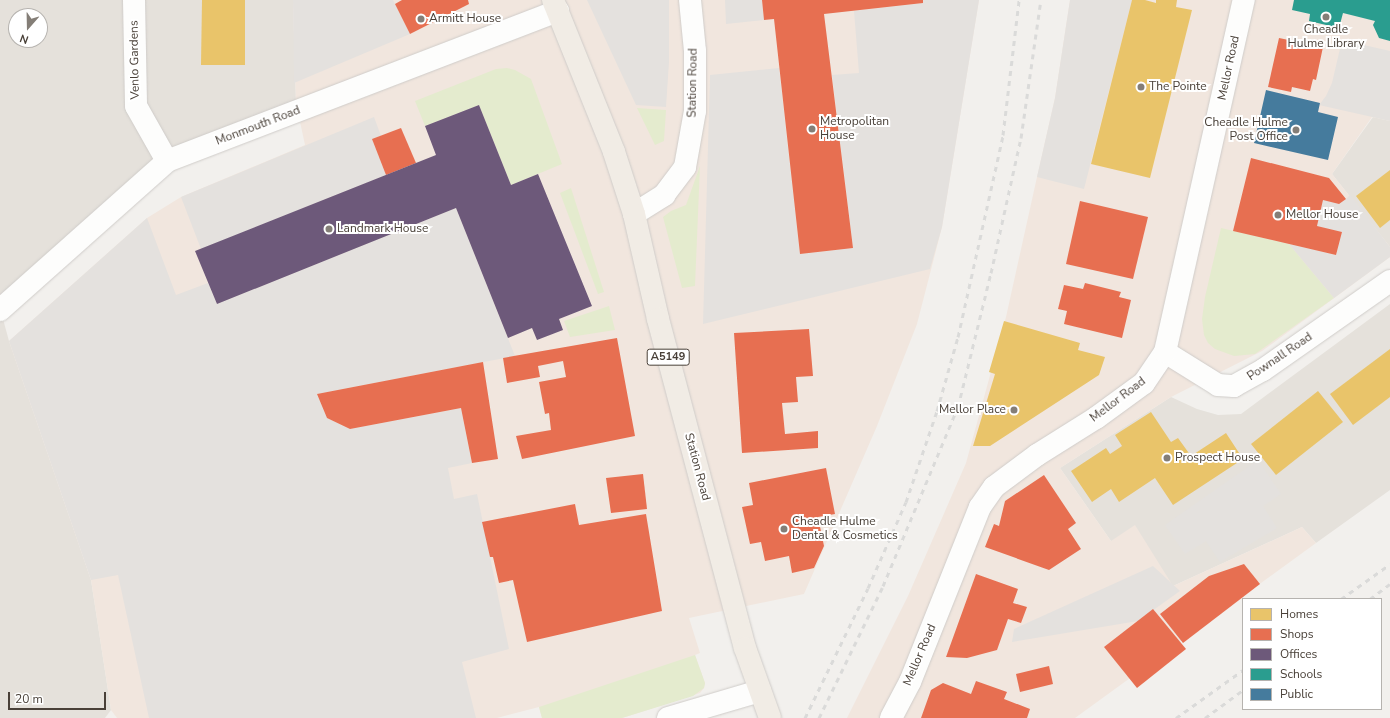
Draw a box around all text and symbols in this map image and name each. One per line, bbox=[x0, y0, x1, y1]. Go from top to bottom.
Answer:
north arrow bbox=[8, 8, 48, 48]
place label: Armitt House bbox=[429, 12, 501, 26]
marker: Cheadle Hulme Library bbox=[1321, 12, 1331, 22]
marker: Armitt House bbox=[416, 14, 426, 24]
street label: Venlo Gardens bbox=[127, 20, 143, 100]
place label: Cheadle Hulme Library bbox=[1288, 23, 1364, 51]
text: N bbox=[18, 30, 31, 47]
street label: Mellor Road bbox=[1215, 34, 1243, 102]
street label: Station Road bbox=[685, 48, 701, 118]
place label: The Pointe bbox=[1149, 80, 1207, 94]
marker: The Pointe bbox=[1136, 82, 1146, 92]
street label: Monmouth Road bbox=[214, 103, 302, 149]
place label: Metropolitan House bbox=[820, 115, 889, 143]
place label: Cheadle Hulme Post Office bbox=[1204, 116, 1288, 144]
marker: Metropolitan House bbox=[807, 124, 817, 134]
marker: Cheadle Hulme Post Office bbox=[1291, 125, 1301, 135]
place label: Mellor House bbox=[1286, 208, 1358, 222]
marker: Mellor House bbox=[1273, 210, 1283, 220]
place label: Landmark House bbox=[337, 222, 428, 236]
marker: Landmark House bbox=[324, 224, 334, 234]
street label: Pownall Road bbox=[1245, 330, 1315, 384]
road number: A5149 bbox=[646, 348, 690, 366]
street label: Mellor Road bbox=[1087, 374, 1149, 426]
place label: Mellor Place bbox=[939, 403, 1006, 417]
marker: Mellor Place bbox=[1009, 405, 1019, 415]
street label: Station Road bbox=[681, 432, 713, 502]
place label: Prospect House bbox=[1175, 451, 1260, 465]
marker: Prospect House bbox=[1162, 453, 1172, 463]
place label: Cheadle Hulme Dental & Cosmetics bbox=[792, 515, 898, 543]
marker: Cheadle Hulme Dental & Cosmetics bbox=[779, 524, 789, 534]
legend bbox=[1242, 598, 1382, 710]
text: Homes bbox=[1280, 606, 1318, 622]
street label: Mellor Road bbox=[901, 622, 939, 688]
text: Shops bbox=[1280, 626, 1314, 642]
text: Offices bbox=[1280, 646, 1317, 662]
text: Schools bbox=[1280, 666, 1322, 682]
scale bar bbox=[10, 684, 108, 710]
text: Public bbox=[1280, 686, 1313, 702]
text: 20 m bbox=[15, 691, 43, 707]

